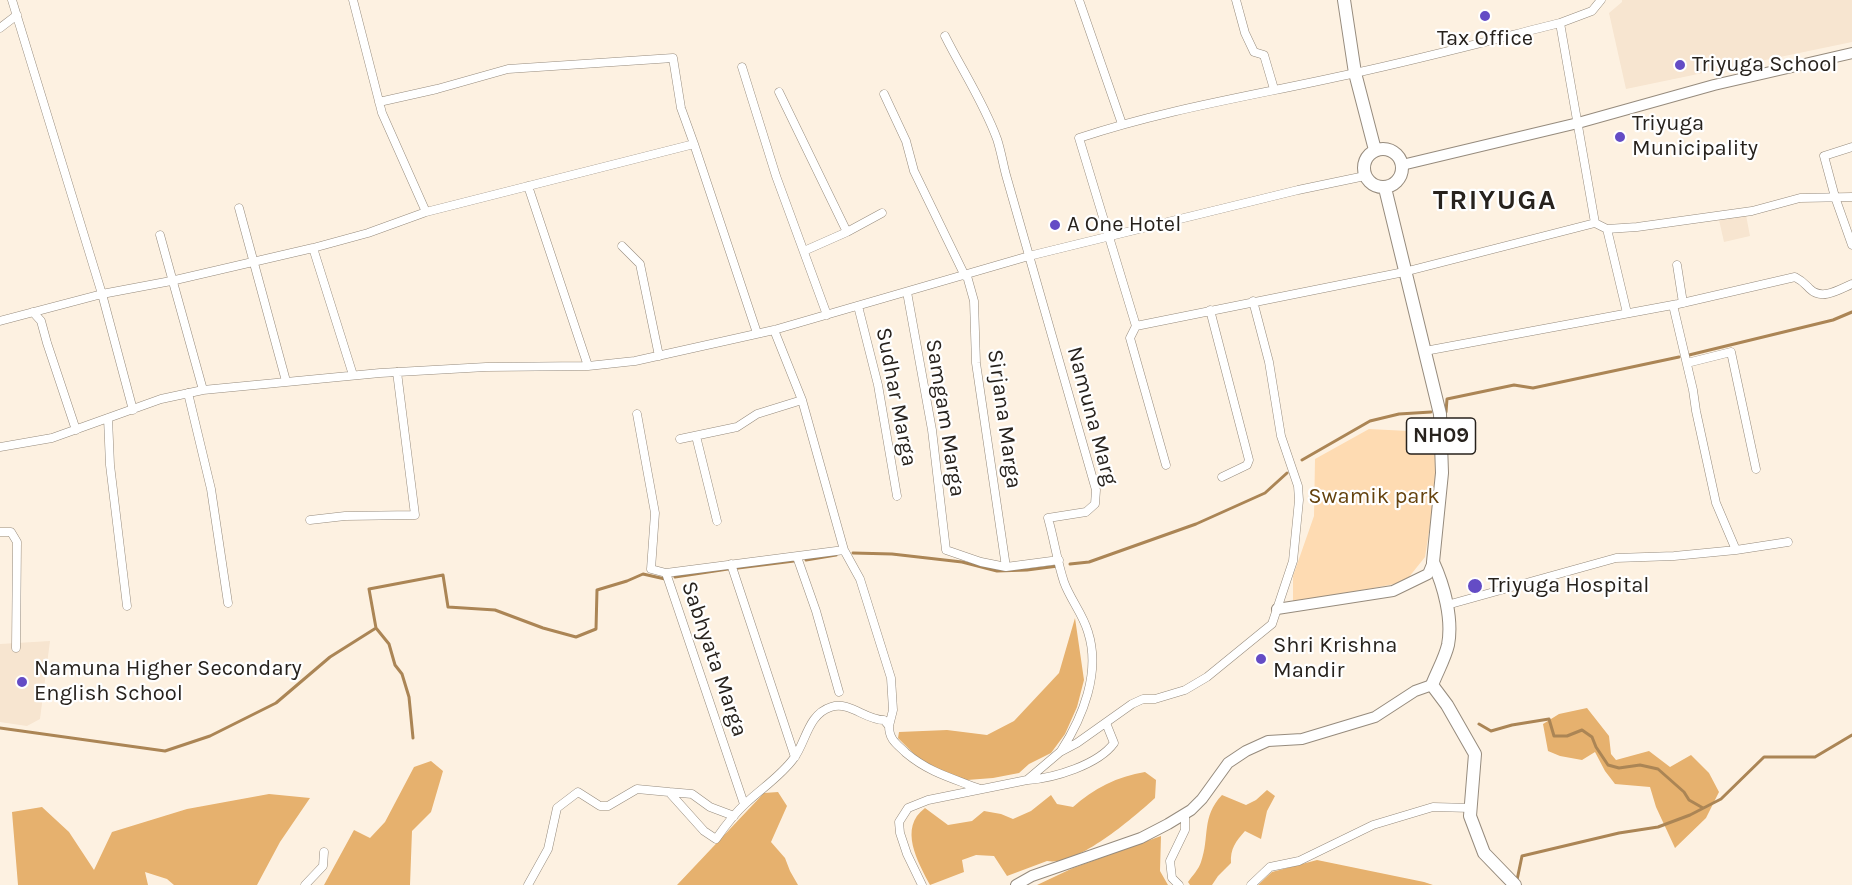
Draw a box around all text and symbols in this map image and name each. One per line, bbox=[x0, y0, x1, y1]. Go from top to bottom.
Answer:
marker: Tax Office bbox=[1478, 9, 1492, 23]
place label: Tax Office bbox=[1437, 26, 1533, 52]
place label: Triyuga School bbox=[1692, 52, 1837, 78]
marker: Triyuga School bbox=[1673, 58, 1687, 72]
place label: Triyuga Municipality bbox=[1632, 111, 1758, 162]
marker: Triyuga Municipality bbox=[1613, 130, 1627, 144]
district label: TRIYUGA bbox=[1433, 184, 1557, 218]
place label: A One Hotel bbox=[1067, 212, 1181, 238]
marker: A One Hotel bbox=[1048, 218, 1062, 232]
street label: Sudhar Marga bbox=[870, 325, 922, 469]
street label: Samgam Marga bbox=[920, 337, 970, 499]
street label: Namuna Marg bbox=[1061, 344, 1123, 488]
street label: Sirjana Marga bbox=[981, 348, 1027, 490]
road number: NH09 bbox=[1406, 418, 1476, 454]
park label: Swamik park bbox=[1308, 484, 1440, 510]
place label: Triyuga Hospital bbox=[1488, 573, 1649, 599]
marker: Triyuga Hospital bbox=[1466, 577, 1484, 595]
street label: Sabhyata Marga bbox=[675, 578, 753, 740]
place label: Shri Krishna Mandir bbox=[1273, 633, 1397, 684]
marker: Shri Krishna Mandir bbox=[1254, 652, 1268, 666]
place label: Namuna Higher Secondary English School bbox=[34, 656, 302, 708]
marker: Namuna Higher Secondary English School bbox=[15, 675, 29, 689]

